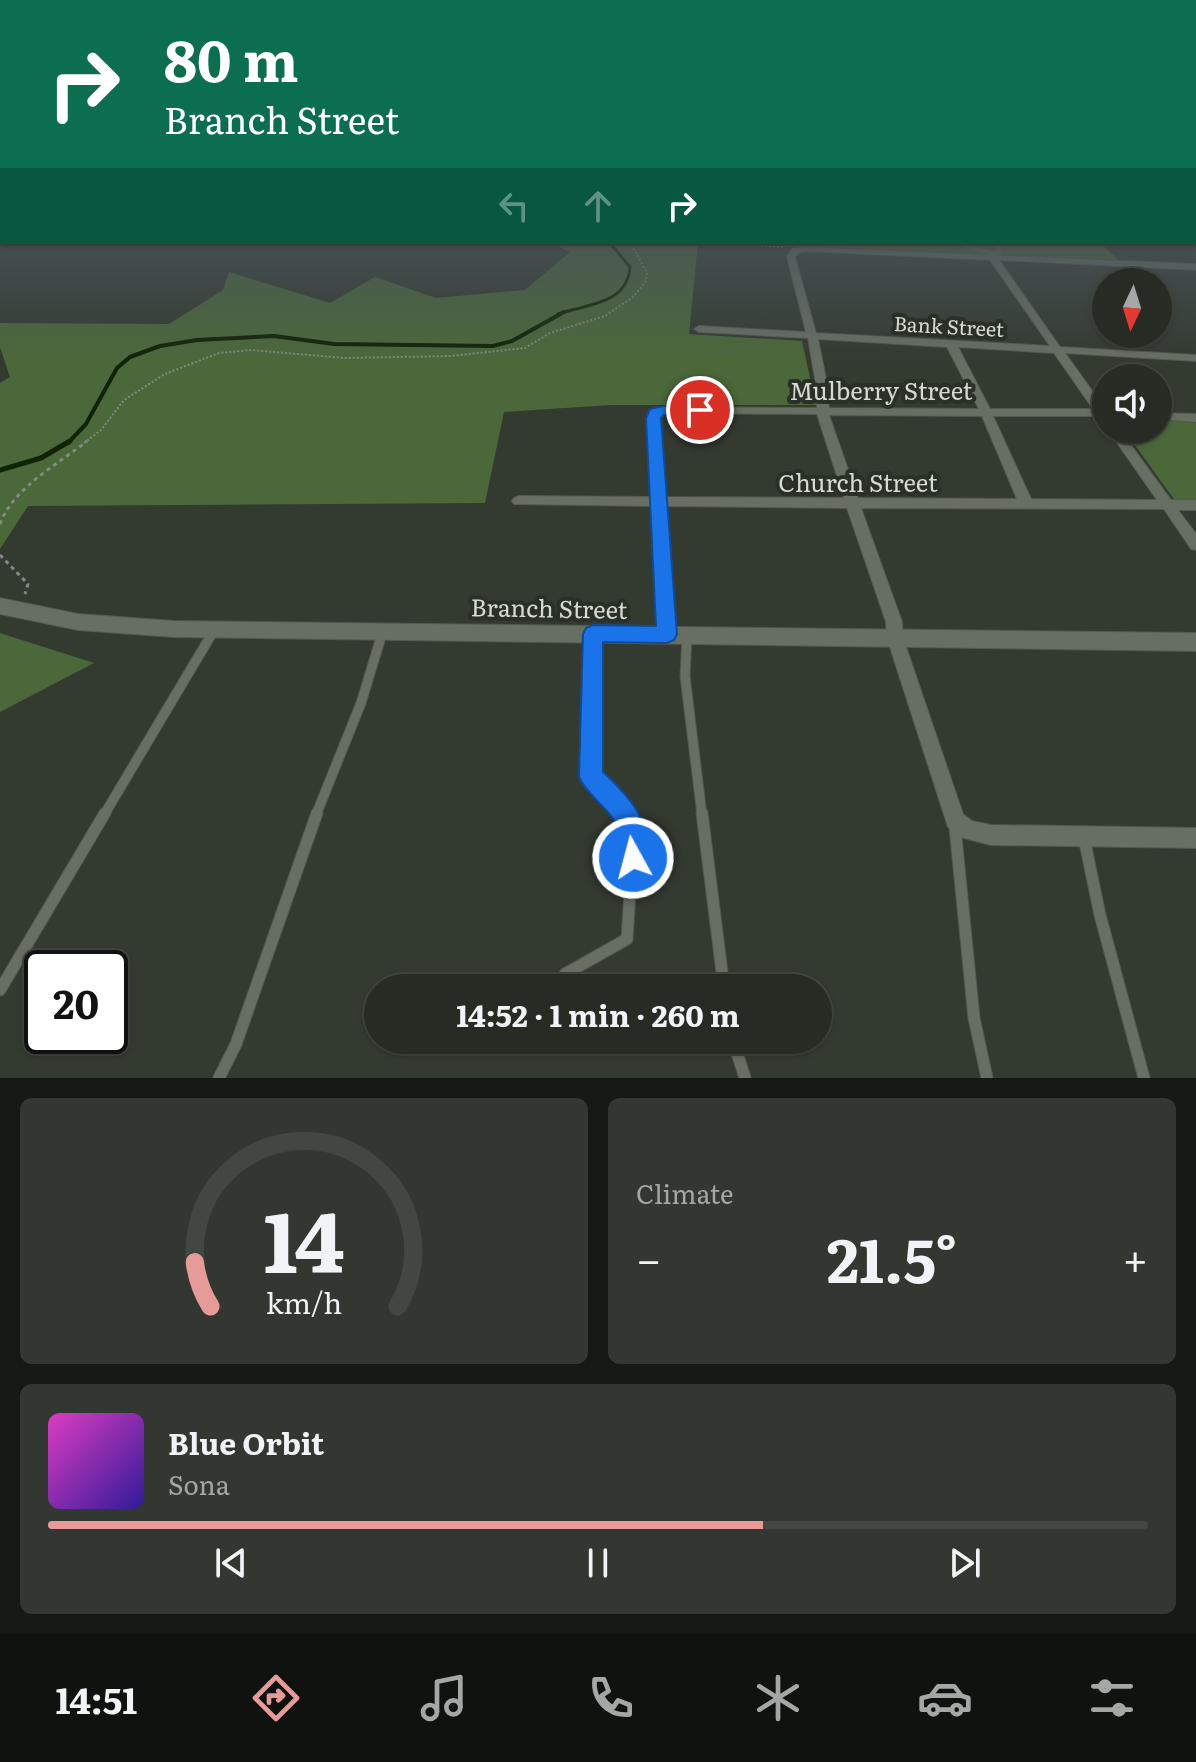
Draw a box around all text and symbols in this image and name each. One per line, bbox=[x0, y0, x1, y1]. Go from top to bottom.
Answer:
text: 80 m bbox=[164, 16, 299, 99]
icon: right bbox=[32, 32, 136, 136]
text: Branch Street bbox=[164, 92, 399, 145]
icon: left bbox=[492, 184, 536, 228]
icon: ahead bbox=[576, 184, 620, 228]
icon: right bbox=[660, 184, 704, 228]
north arrow bbox=[1092, 268, 1172, 348]
map controls bbox=[1092, 268, 1172, 444]
street label: Bank Street bbox=[893, 307, 1005, 343]
button: sound bbox=[1092, 364, 1172, 444]
street label: Mulberry Street bbox=[790, 372, 973, 407]
pin bbox=[666, 376, 734, 444]
icon: arrive bbox=[678, 388, 722, 432]
street label: Church Street bbox=[778, 464, 938, 499]
street label: Branch Street bbox=[470, 588, 628, 626]
position arrow bbox=[591, 816, 675, 900]
speed limit sign: 20 bbox=[24, 950, 128, 1054]
text: 14:52 · 1 min · 260 m bbox=[456, 992, 740, 1036]
text: Climate bbox=[636, 1173, 734, 1212]
text: 14 bbox=[263, 1175, 345, 1299]
text: 21.5° bbox=[827, 1212, 957, 1301]
text: − bbox=[636, 1224, 662, 1290]
text: + bbox=[1122, 1224, 1148, 1290]
text: km/h bbox=[266, 1280, 342, 1323]
text: Blue Orbit bbox=[168, 1420, 324, 1464]
text: Sona bbox=[168, 1464, 230, 1503]
icon: previous bbox=[209, 1541, 253, 1585]
icon: pause bbox=[576, 1541, 620, 1585]
icon: next bbox=[943, 1541, 987, 1585]
icon: directions bbox=[248, 1670, 304, 1726]
icon: music bbox=[416, 1670, 472, 1726]
icon: phone bbox=[583, 1670, 639, 1726]
icon: climate bbox=[750, 1670, 806, 1726]
icon: car bbox=[917, 1670, 973, 1726]
icon: filters bbox=[1084, 1670, 1140, 1726]
text: 14:51 bbox=[56, 1672, 137, 1725]

